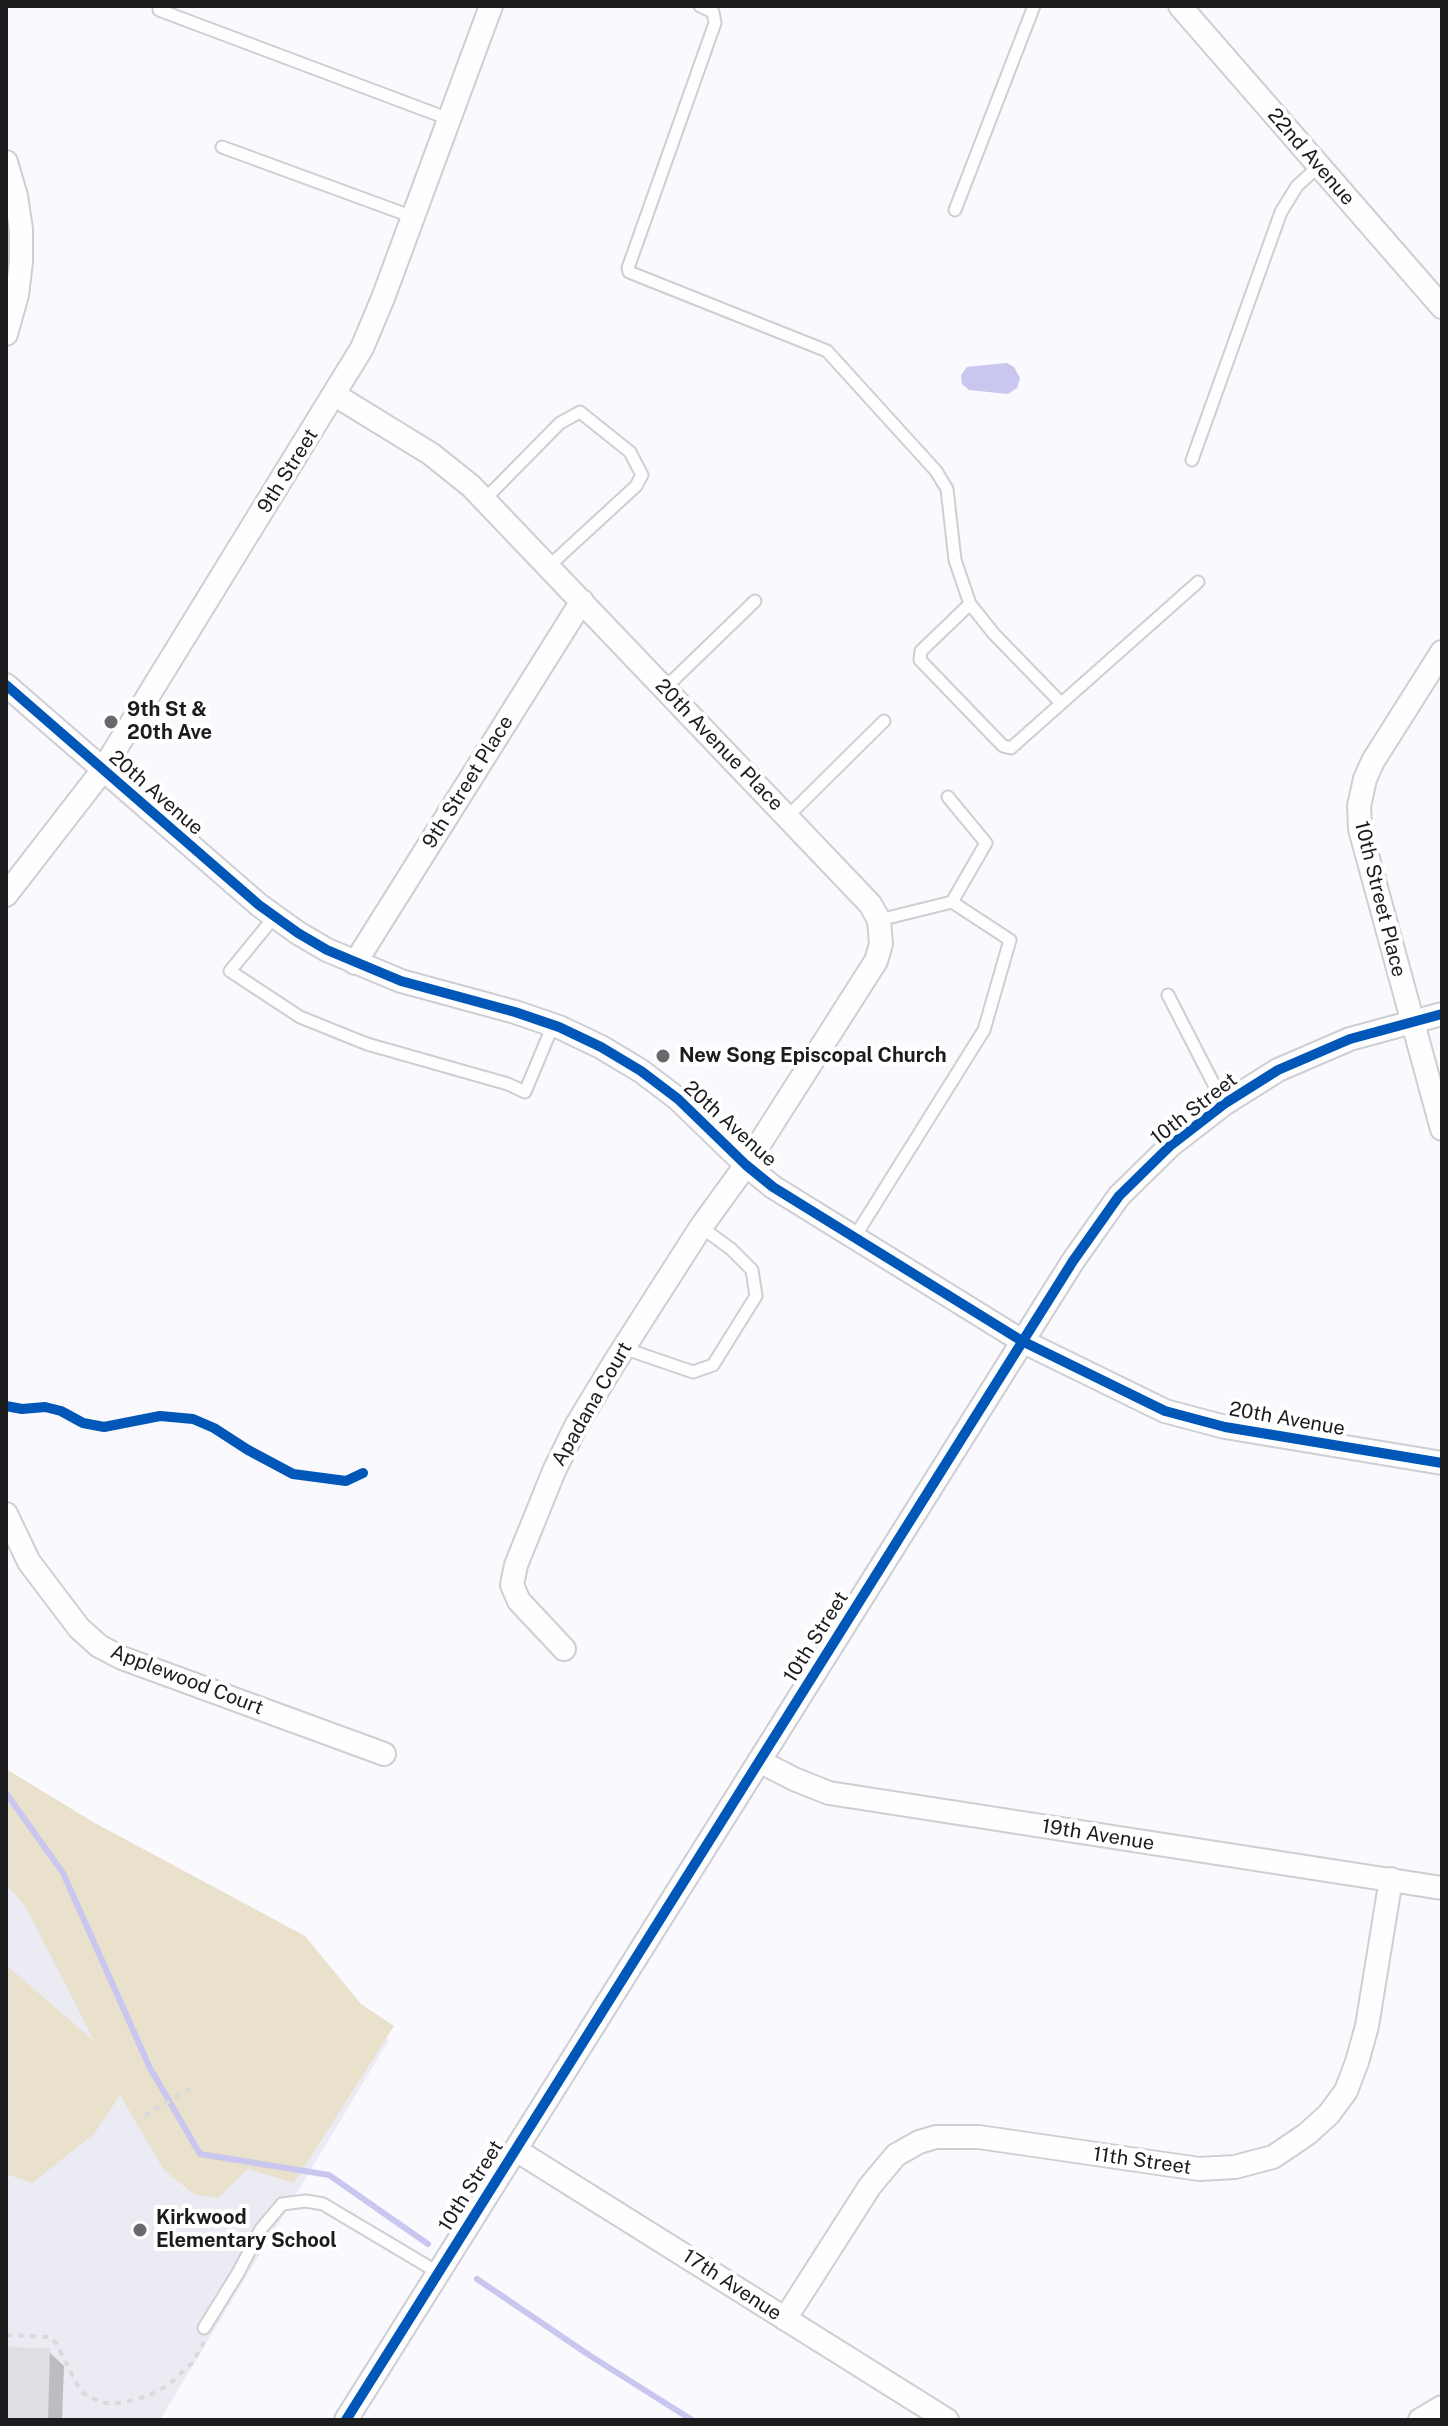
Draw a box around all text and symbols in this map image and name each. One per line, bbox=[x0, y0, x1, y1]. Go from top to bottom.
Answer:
street label: 22nd Avenue bbox=[1262, 104, 1360, 210]
street label: 9th Street bbox=[253, 424, 323, 518]
street label: 20th Avenue Place bbox=[650, 674, 788, 816]
place label: 9th St & 20th Ave bbox=[127, 698, 212, 745]
street label: 9th Street Place bbox=[418, 711, 518, 853]
marker: 9th St & 20th Ave bbox=[102, 713, 120, 731]
street label: 20th Avenue bbox=[104, 746, 208, 840]
street label: 10th Street Place bbox=[1349, 819, 1411, 979]
place label: New Song Episcopal Church bbox=[679, 1044, 947, 1068]
marker: New Song Episcopal Church bbox=[654, 1047, 672, 1065]
street label: 10th Street bbox=[1146, 1068, 1242, 1150]
street label: 20th Avenue bbox=[678, 1076, 782, 1172]
street label: Apadana Court bbox=[547, 1338, 637, 1470]
street label: 20th Avenue bbox=[1227, 1397, 1347, 1441]
street label: 10th Street bbox=[779, 1587, 853, 1687]
street label: Applewood Court bbox=[107, 1640, 267, 1720]
street label: 19th Avenue bbox=[1040, 1814, 1156, 1856]
street label: 10th Street bbox=[434, 2136, 508, 2236]
street label: 11th Street bbox=[1091, 2142, 1193, 2180]
place label: Kirkwood Elementary School bbox=[156, 2206, 337, 2253]
marker: Kirkwood Elementary School bbox=[131, 2221, 149, 2239]
street label: 17th Avenue bbox=[678, 2244, 786, 2326]

